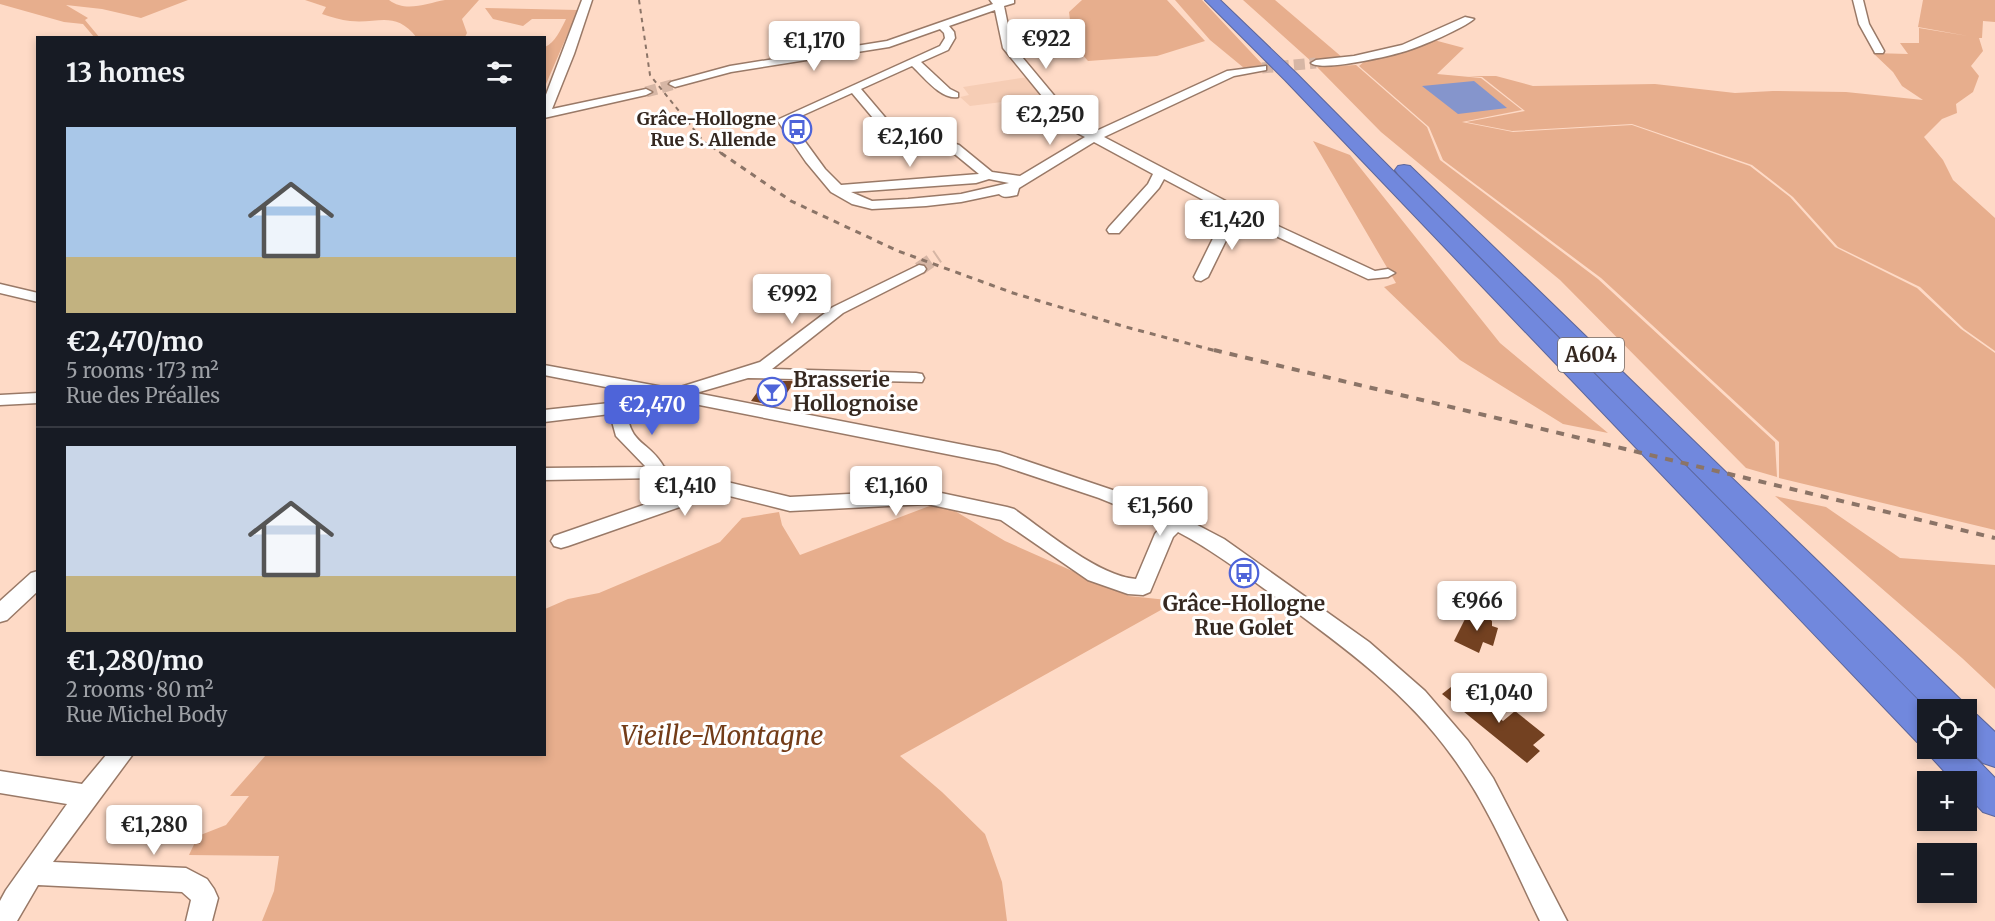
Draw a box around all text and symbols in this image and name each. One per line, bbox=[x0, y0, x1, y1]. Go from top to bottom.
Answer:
pin: €922 bbox=[1010, 19, 1082, 70]
pin: €1,170 bbox=[765, 21, 863, 72]
text: €922 bbox=[1021, 26, 1071, 51]
text: €1,170 bbox=[783, 28, 845, 53]
text: 13 homes bbox=[66, 56, 185, 89]
icon: filters bbox=[483, 56, 516, 89]
pin: €2,250 bbox=[1001, 95, 1099, 146]
text: €2,250 bbox=[1015, 102, 1085, 127]
place label: Grâce-Hollogne Rue S. Allende bbox=[637, 107, 776, 151]
bus stop icon: Grâce-Hollogne Rue S. Allende bbox=[781, 113, 813, 145]
pin: €2,160 bbox=[861, 117, 959, 168]
text: €2,160 bbox=[877, 124, 943, 149]
icon: home bbox=[237, 166, 345, 274]
pin: €1,420 bbox=[1183, 200, 1281, 251]
text: €1,420 bbox=[1199, 207, 1265, 232]
pin: €992 bbox=[756, 274, 828, 325]
text: €992 bbox=[767, 281, 817, 306]
text: €2,470/mo bbox=[66, 325, 203, 358]
road number: A604 bbox=[1558, 338, 1624, 372]
text: 5 rooms · 173 m² bbox=[66, 358, 219, 383]
place label: Brasserie Hollognoise bbox=[793, 366, 918, 417]
bar icon: Brasserie Hollognoise bbox=[756, 376, 788, 408]
text: Rue des Préalles bbox=[66, 383, 220, 408]
pin: €2,470 bbox=[603, 385, 701, 436]
text: €2,470 bbox=[618, 392, 686, 417]
pin: €1,410 bbox=[636, 466, 734, 517]
pin: €1,160 bbox=[847, 466, 945, 517]
text: €1,410 bbox=[654, 473, 716, 498]
text: €1,160 bbox=[864, 473, 928, 498]
icon: home bbox=[237, 485, 345, 593]
pin: €1,560 bbox=[1111, 486, 1209, 537]
text: €1,560 bbox=[1127, 493, 1193, 518]
bus stop icon: Grâce-Hollogne Rue Golet bbox=[1228, 557, 1260, 589]
pin: €966 bbox=[1441, 581, 1513, 632]
text: €966 bbox=[1451, 588, 1503, 613]
place label: Grâce-Hollogne Rue Golet bbox=[1163, 590, 1325, 641]
text: €1,280/mo bbox=[66, 644, 204, 677]
pin: €1,040 bbox=[1450, 673, 1548, 724]
text: 2 rooms · 80 m² bbox=[66, 677, 213, 702]
text: €1,040 bbox=[1465, 680, 1533, 705]
map controls bbox=[1917, 699, 1977, 903]
button: locate bbox=[1917, 699, 1977, 759]
text: Rue Michel Body bbox=[66, 702, 227, 727]
park label: Vieille-Montagne bbox=[621, 719, 823, 752]
button: + bbox=[1917, 771, 1977, 831]
pin: €1,280 bbox=[105, 805, 203, 856]
text: €1,280 bbox=[120, 812, 188, 837]
button: − bbox=[1917, 843, 1977, 903]

